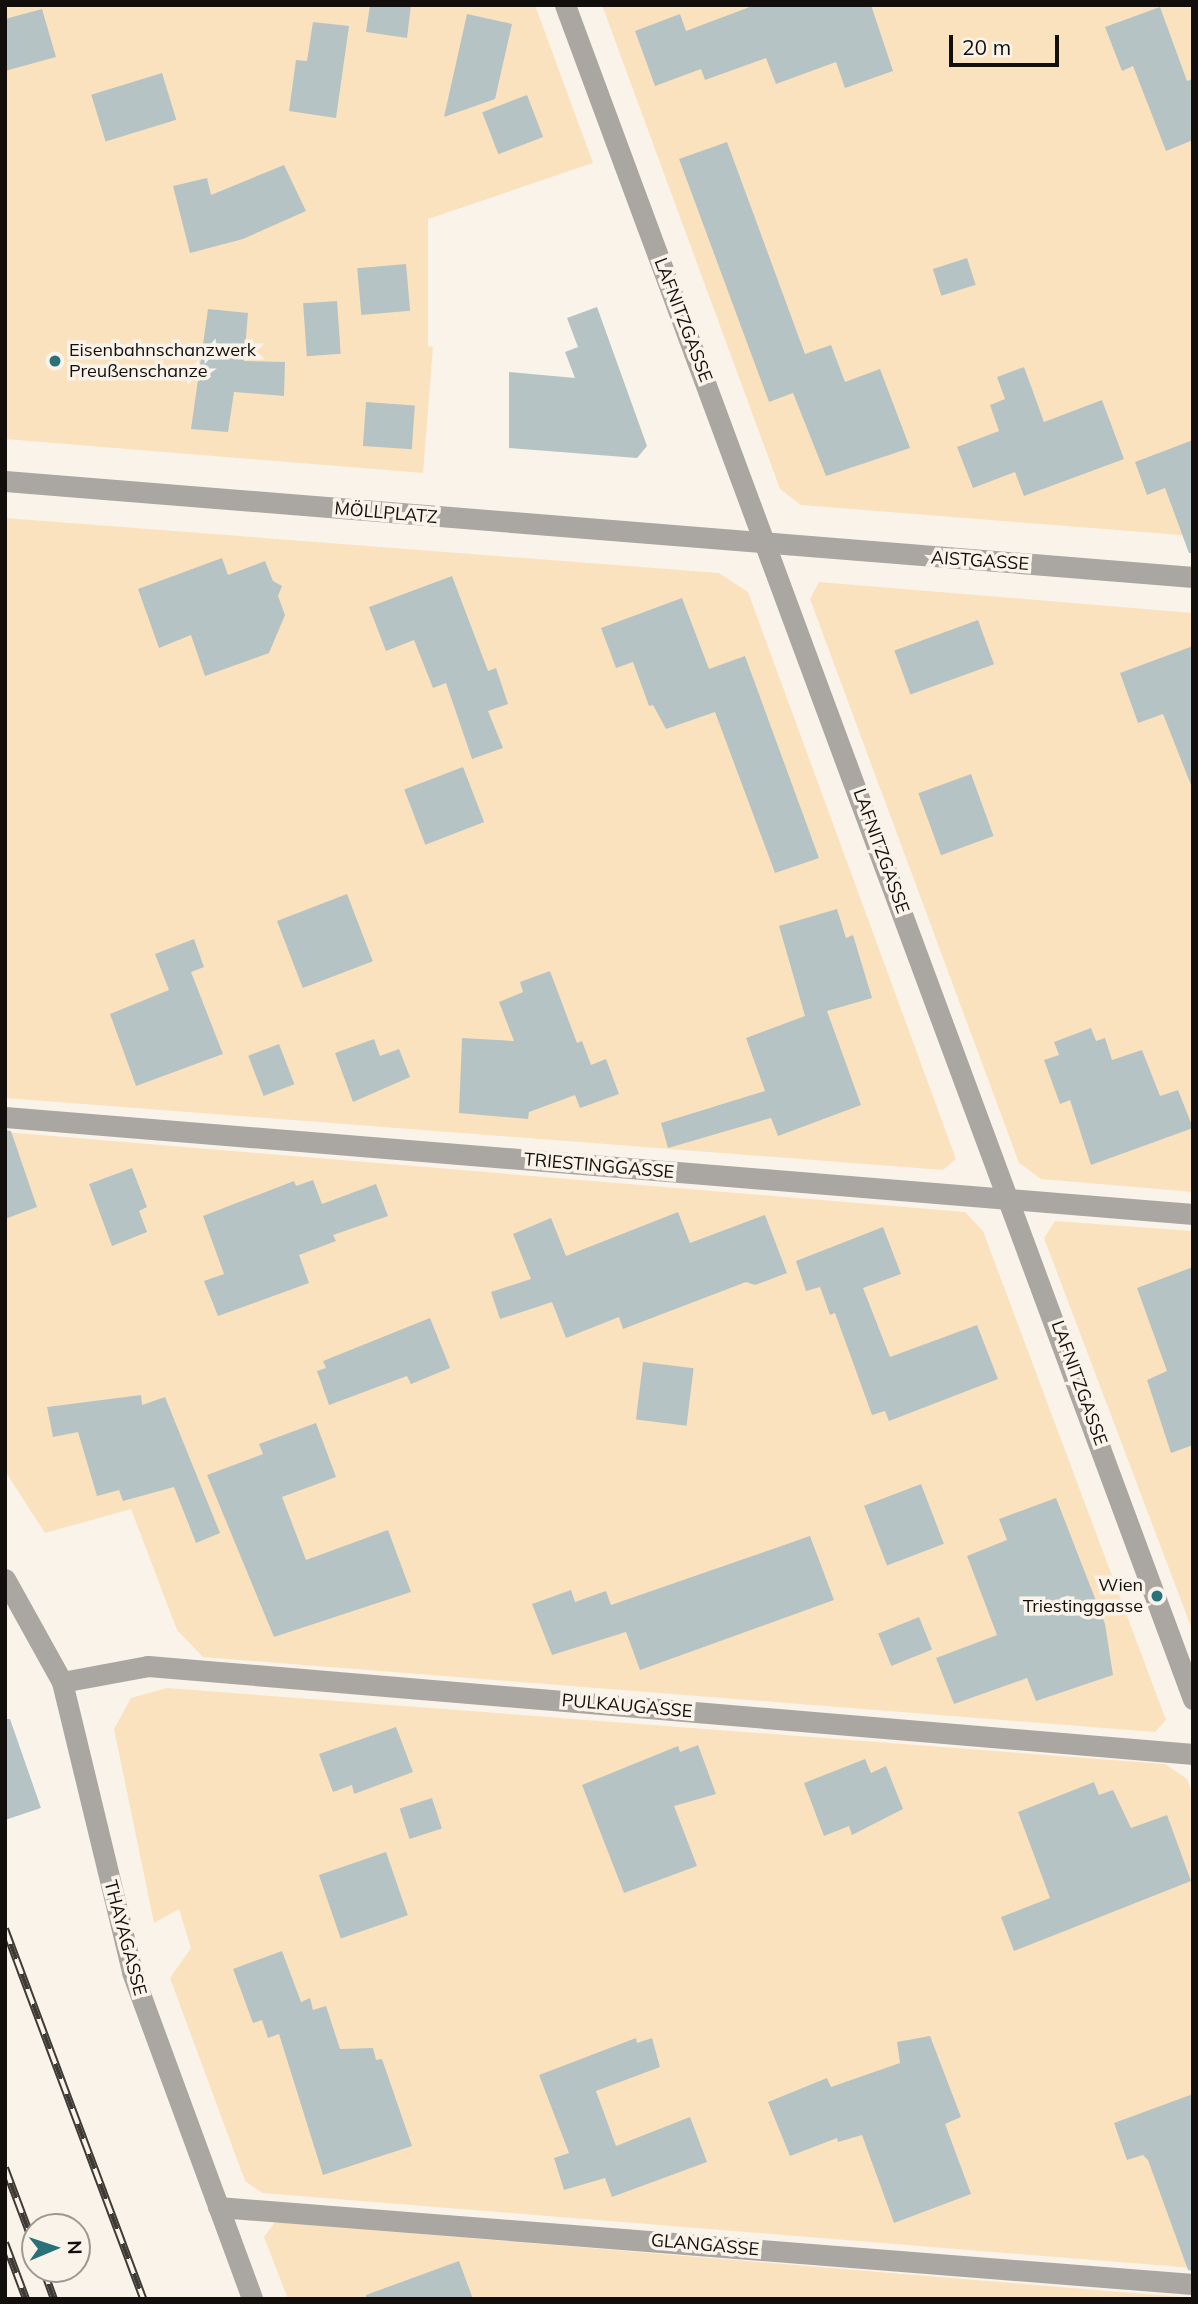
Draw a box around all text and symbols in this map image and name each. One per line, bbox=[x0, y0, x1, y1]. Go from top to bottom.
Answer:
scale bar bbox=[953, 21, 1063, 65]
text: 20 m bbox=[962, 34, 1011, 60]
street label: LAFNITZGASSE bbox=[649, 255, 717, 385]
place label: Eisenbahnschanzwerk Preußenschanze bbox=[69, 340, 256, 382]
marker: Eisenbahnschanzwerk Preußenschanze bbox=[47, 353, 63, 369]
street label: MÖLLPLATZ bbox=[334, 498, 438, 528]
street label: AISTGASSE bbox=[930, 547, 1030, 575]
street label: LAFNITZGASSE bbox=[848, 786, 914, 916]
street label: TRIESTINGGASSE bbox=[523, 1149, 675, 1183]
street label: LAFNITZGASSE bbox=[1046, 1318, 1112, 1448]
place label: Wien Triestinggasse bbox=[1023, 1575, 1143, 1618]
marker: Wien Triestinggasse bbox=[1149, 1588, 1165, 1604]
street label: PULKAUGASSE bbox=[561, 1690, 693, 1722]
street label: THAYAGASSE bbox=[99, 1878, 151, 1998]
north arrow bbox=[21, 2213, 91, 2283]
street label: GLANGASSE bbox=[650, 2230, 760, 2260]
text: N bbox=[63, 2240, 87, 2255]

